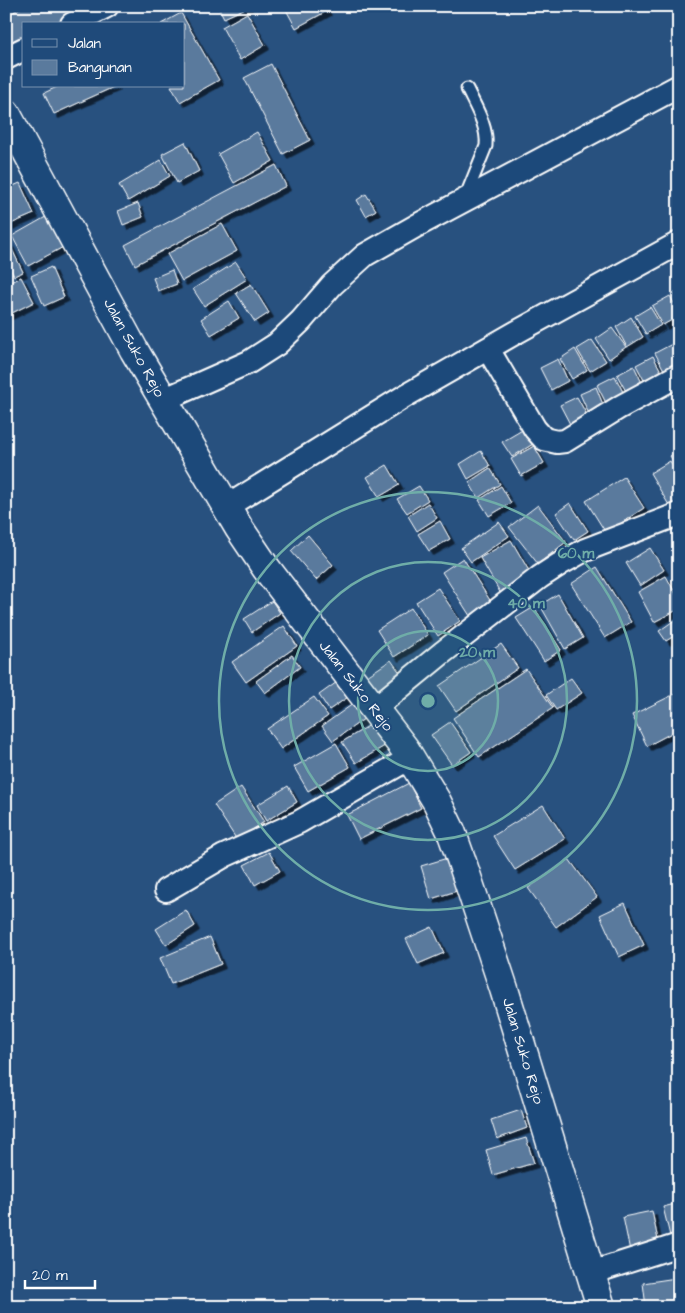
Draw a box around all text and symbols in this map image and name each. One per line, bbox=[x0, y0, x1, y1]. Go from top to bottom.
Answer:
legend bbox=[22, 22, 185, 88]
text: Jalan bbox=[68, 33, 102, 54]
text: Bangunan bbox=[68, 57, 132, 79]
street label: Jalan Suko Rejo bbox=[98, 295, 170, 402]
text: 60 m bbox=[558, 543, 595, 564]
text: 40 m bbox=[507, 593, 545, 614]
street label: Jalan Suko Rejo bbox=[314, 636, 398, 736]
text: 20 m bbox=[458, 642, 495, 663]
centre of rings bbox=[419, 692, 437, 710]
street label: Jalan Suko Rejo bbox=[497, 995, 549, 1107]
scale bar bbox=[25, 1258, 95, 1290]
text: 20 m bbox=[32, 1265, 68, 1286]

